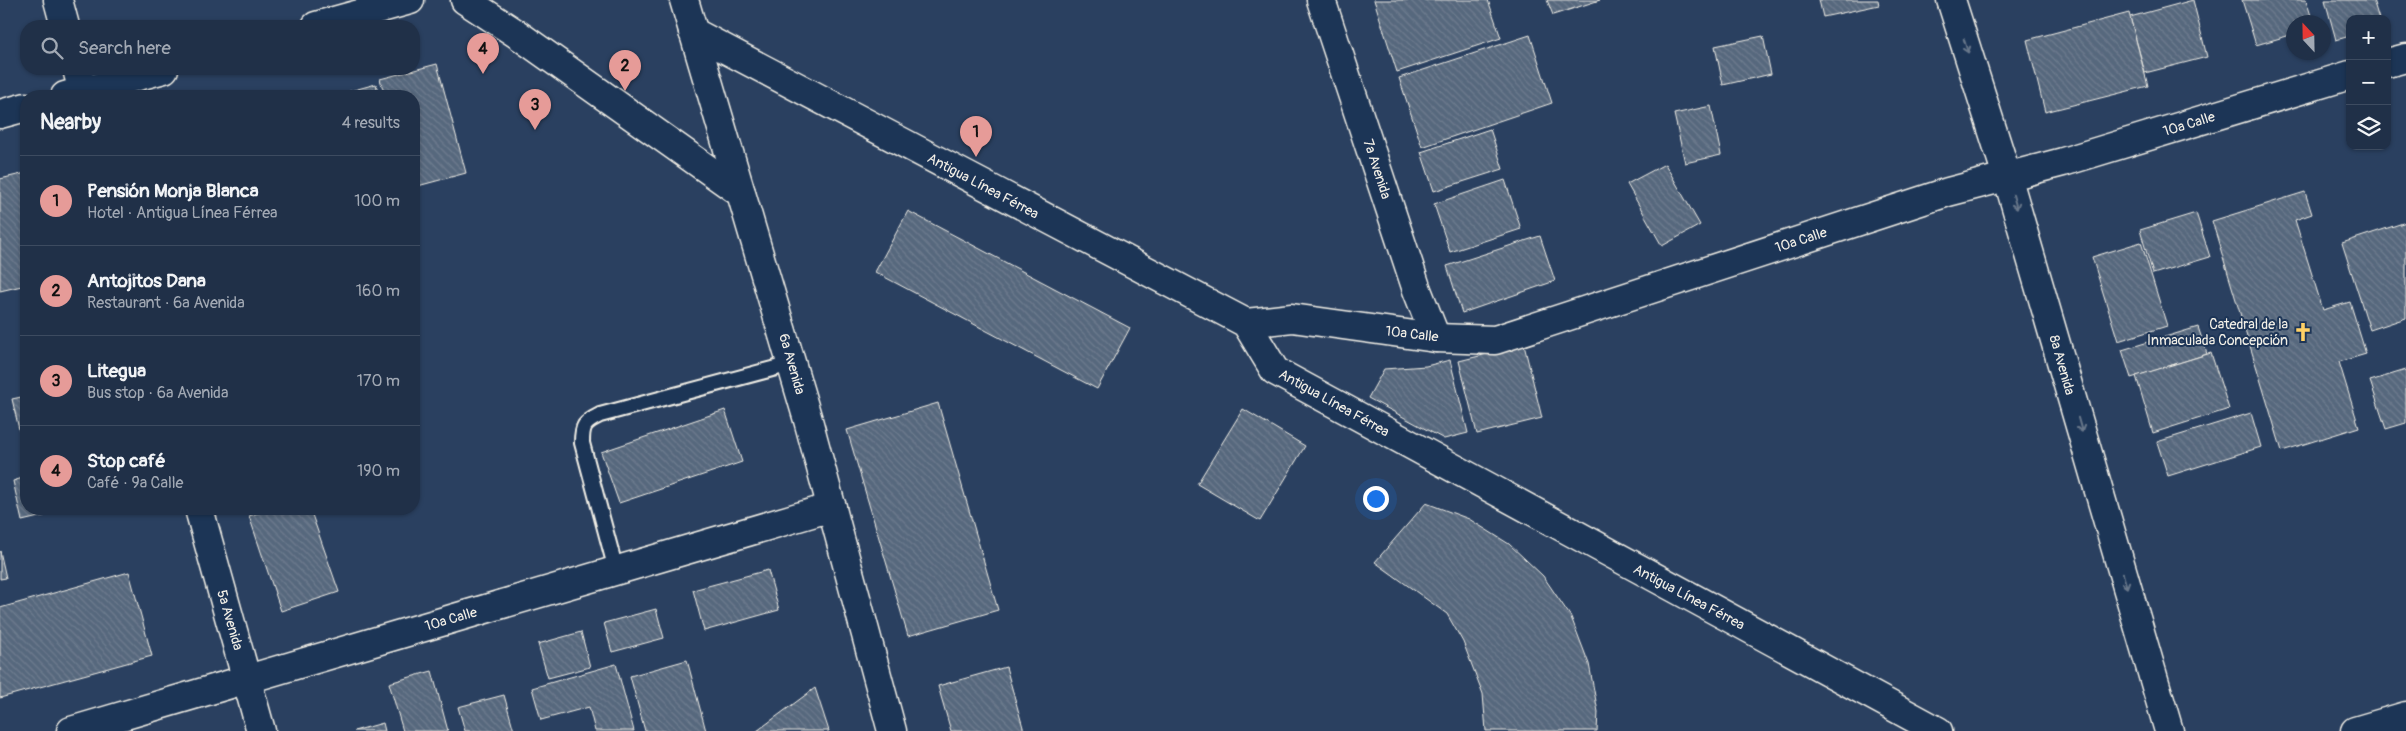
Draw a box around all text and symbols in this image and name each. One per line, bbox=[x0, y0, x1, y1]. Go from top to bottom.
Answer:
north arrow bbox=[2286, 15, 2331, 60]
map controls bbox=[2346, 15, 2391, 150]
button: + bbox=[2346, 15, 2391, 60]
search box bbox=[20, 20, 420, 75]
pin: 4 bbox=[467, 33, 499, 74]
icon: search bbox=[38, 34, 66, 62]
text: Search here bbox=[78, 36, 171, 60]
one-way arrow bbox=[1962, 38, 1972, 54]
pin: 2 bbox=[609, 50, 641, 91]
button: − bbox=[2346, 60, 2391, 105]
pin: 3 bbox=[519, 89, 551, 130]
button: layers bbox=[2346, 105, 2391, 150]
street label: 10a Calle bbox=[2161, 108, 2217, 140]
text: Nearby bbox=[40, 109, 101, 136]
text: 4 results bbox=[342, 113, 400, 133]
pin: 1 bbox=[960, 116, 992, 157]
street label: 7a Avenida bbox=[1359, 137, 1395, 201]
street label: Antigua Línea Férrea bbox=[924, 149, 1042, 223]
text: Pensión Monja Blanca bbox=[87, 179, 259, 203]
text: 1 bbox=[53, 191, 59, 211]
text: 100 m bbox=[354, 191, 400, 211]
one-way arrow bbox=[2010, 193, 2020, 209]
text: Hotel · Antigua Línea Férrea bbox=[87, 203, 278, 223]
street label: 10a Calle bbox=[1773, 224, 1829, 256]
text: Antojitos Dana bbox=[87, 269, 206, 293]
text: 2 bbox=[52, 281, 60, 301]
text: 160 m bbox=[356, 281, 400, 301]
text: Restaurant · 6a Avenida bbox=[87, 293, 245, 313]
place label: Catedral de la Inmaculada Concepción bbox=[2147, 316, 2288, 349]
church icon: Catedral de la Inmaculada Concepción bbox=[2292, 321, 2314, 343]
street label: 10a Calle bbox=[1385, 322, 1440, 346]
street label: 6a Avenida bbox=[775, 332, 809, 396]
street label: 8a Avenida bbox=[2045, 333, 2079, 397]
text: Litegua bbox=[87, 359, 146, 383]
street label: Antigua Línea Férrea bbox=[1276, 366, 1392, 440]
text: 3 bbox=[52, 371, 60, 391]
text: 170 m bbox=[357, 371, 400, 391]
text: Bus stop · 6a Avenida bbox=[87, 383, 228, 403]
one-way arrow bbox=[2075, 416, 2085, 432]
text: Stop café bbox=[87, 449, 166, 473]
text: 4 bbox=[51, 461, 61, 481]
text: 190 m bbox=[357, 461, 400, 481]
text: Café · 9a Calle bbox=[87, 473, 183, 493]
your location bbox=[1363, 486, 1389, 512]
street label: Antigua Línea Férrea bbox=[1630, 560, 1748, 634]
one-way arrow bbox=[2121, 572, 2131, 588]
street label: 5a Avenida bbox=[213, 588, 247, 652]
street label: 10a Calle bbox=[423, 603, 479, 635]

